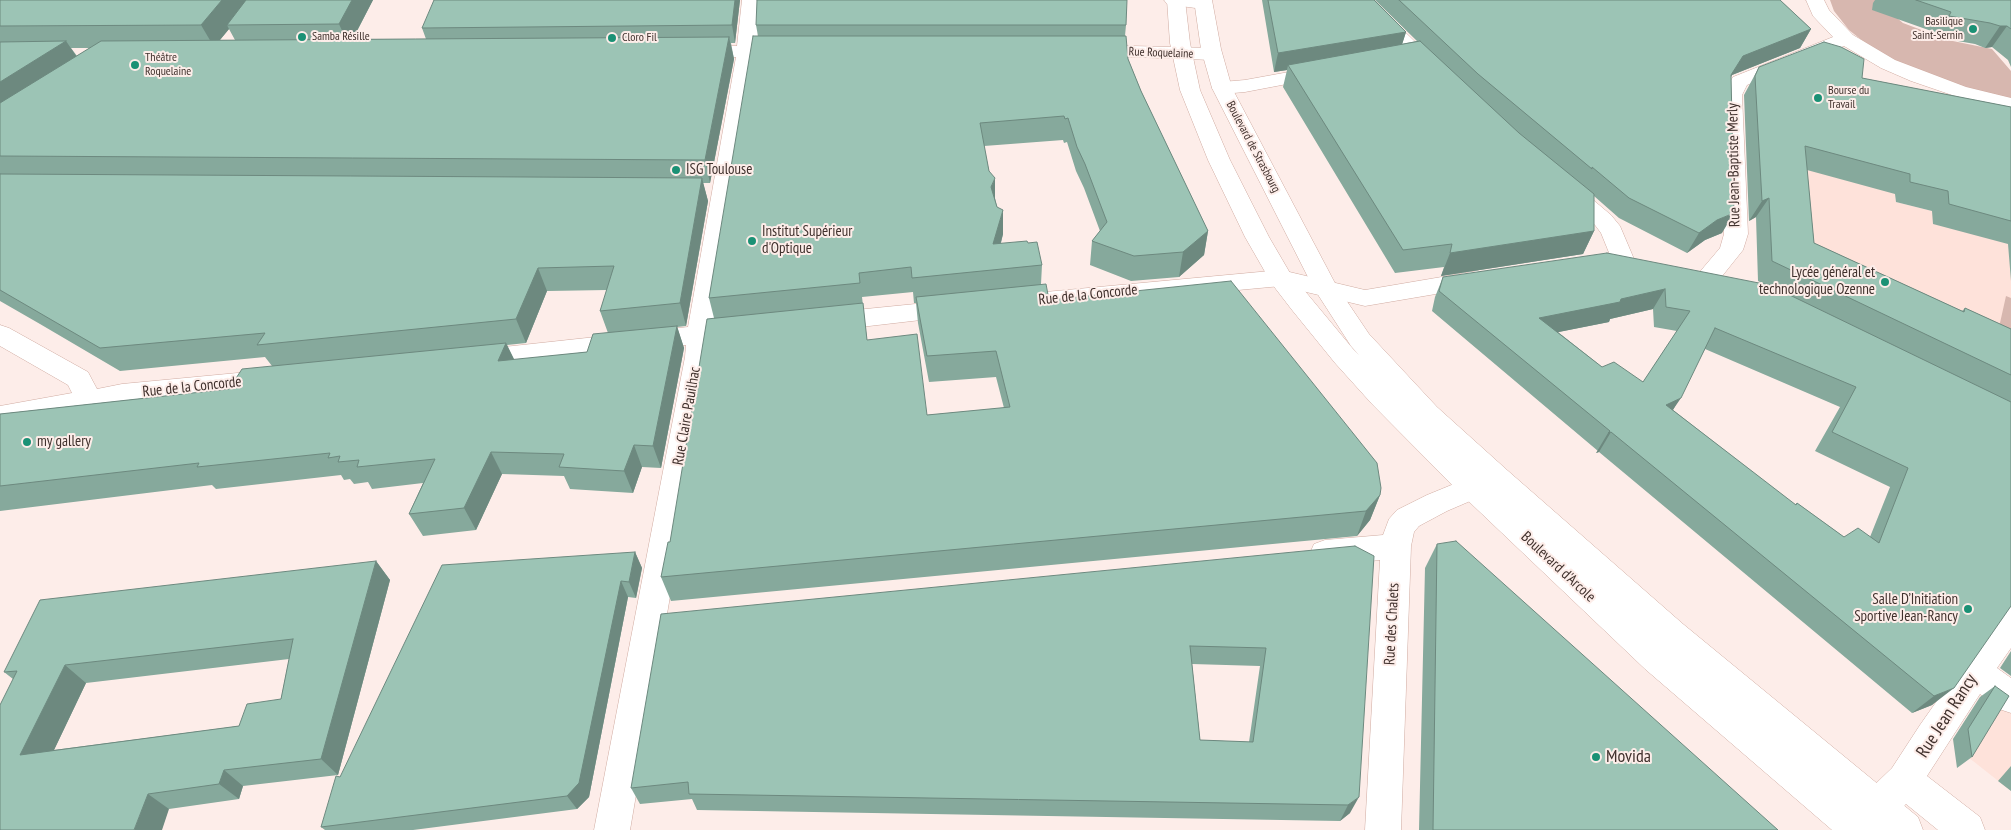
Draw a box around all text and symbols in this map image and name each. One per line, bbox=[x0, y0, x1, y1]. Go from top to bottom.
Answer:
place label: Basilique Saint-Sernin bbox=[1912, 15, 1963, 43]
marker: Basilique Saint-Sernin bbox=[1967, 23, 1979, 35]
place label: Samba Résille bbox=[312, 30, 370, 44]
marker: Samba Résille bbox=[296, 31, 308, 43]
place label: Cloro Fil bbox=[622, 31, 657, 45]
marker: Cloro Fil bbox=[606, 32, 618, 44]
street label: Rue Roquelaine bbox=[1128, 45, 1194, 61]
place label: Théâtre Roquelaine bbox=[145, 51, 191, 79]
marker: Théâtre Roquelaine bbox=[129, 59, 141, 71]
place label: Bourse du Travail bbox=[1828, 84, 1869, 112]
marker: Bourse du Travail bbox=[1812, 92, 1824, 104]
street label: Boulevard de Strasbourg bbox=[1223, 99, 1283, 195]
street label: Rue Jean-Baptiste Merly bbox=[1724, 103, 1744, 227]
place label: ISG Toulouse bbox=[686, 161, 752, 179]
marker: ISG Toulouse bbox=[670, 164, 682, 176]
place label: Institut Supérieur d'Optique bbox=[762, 223, 852, 258]
marker: Institut Supérieur d'Optique bbox=[746, 235, 758, 247]
place label: Lycée général et technologique Ozenne bbox=[1759, 264, 1875, 299]
marker: Lycée général et technologique Ozenne bbox=[1879, 276, 1891, 288]
street label: Rue de la Concorde bbox=[1038, 281, 1138, 309]
street label: Rue Claire Pauilhac bbox=[669, 365, 705, 467]
street label: Rue de la Concorde bbox=[142, 373, 242, 401]
place label: my gallery bbox=[37, 433, 91, 451]
marker: my gallery bbox=[21, 436, 33, 448]
street label: Boulevard d'Arcole bbox=[1517, 528, 1599, 606]
street label: Rue des Chalets bbox=[1381, 582, 1403, 666]
place label: Salle D’Initiation Sportive Jean-Rancy bbox=[1854, 591, 1958, 626]
marker: Salle D’Initiation Sportive Jean-Rancy bbox=[1962, 603, 1974, 615]
street label: Rue Jean Rancy bbox=[1912, 670, 1982, 762]
place label: Movida bbox=[1606, 746, 1651, 768]
marker: Movida bbox=[1590, 751, 1602, 763]

